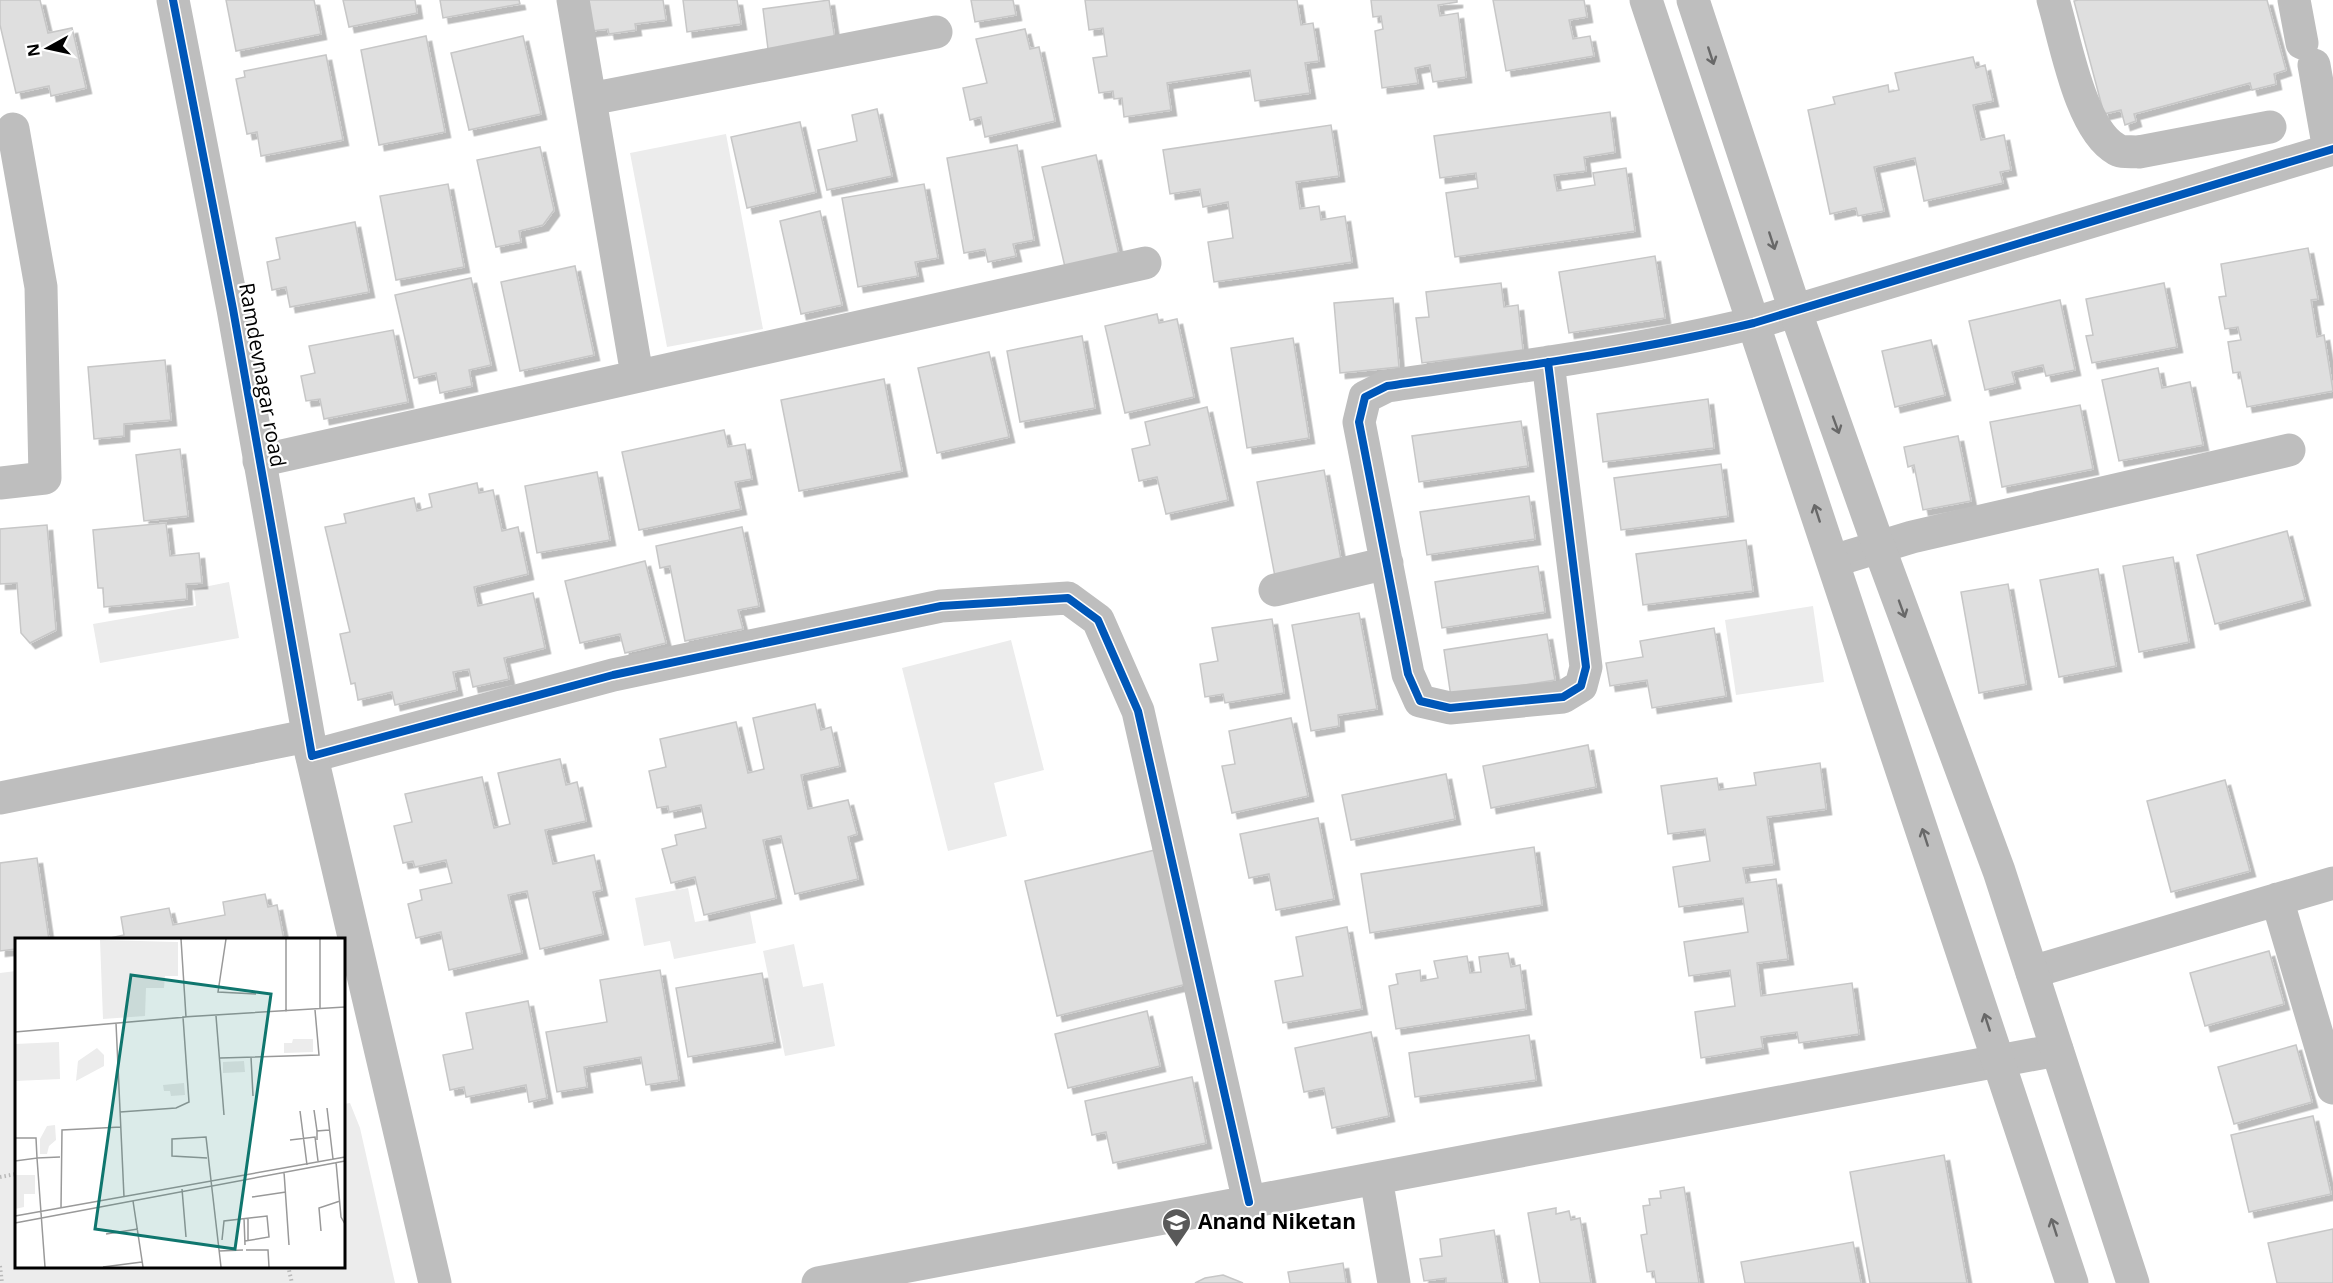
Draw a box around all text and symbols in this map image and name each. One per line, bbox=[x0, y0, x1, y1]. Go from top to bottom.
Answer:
north arrow bbox=[18, 18, 78, 78]
text: N bbox=[21, 42, 45, 58]
one-way arrow bbox=[1706, 46, 1717, 65]
one-way arrow bbox=[1767, 231, 1778, 250]
street label: Ramdevnagar road bbox=[233, 281, 293, 469]
one-way arrow bbox=[1831, 415, 1842, 434]
one-way arrow bbox=[1811, 504, 1822, 523]
one-way arrow bbox=[1897, 599, 1908, 617]
one-way arrow bbox=[1919, 828, 1930, 847]
inset map bbox=[15, 938, 345, 1268]
one-way arrow bbox=[1981, 1013, 1992, 1032]
school or university icon: Anand Niketan bbox=[1161, 1206, 1193, 1248]
place label: Anand Niketan bbox=[1198, 1207, 1356, 1235]
one-way arrow bbox=[2048, 1218, 2059, 1237]

